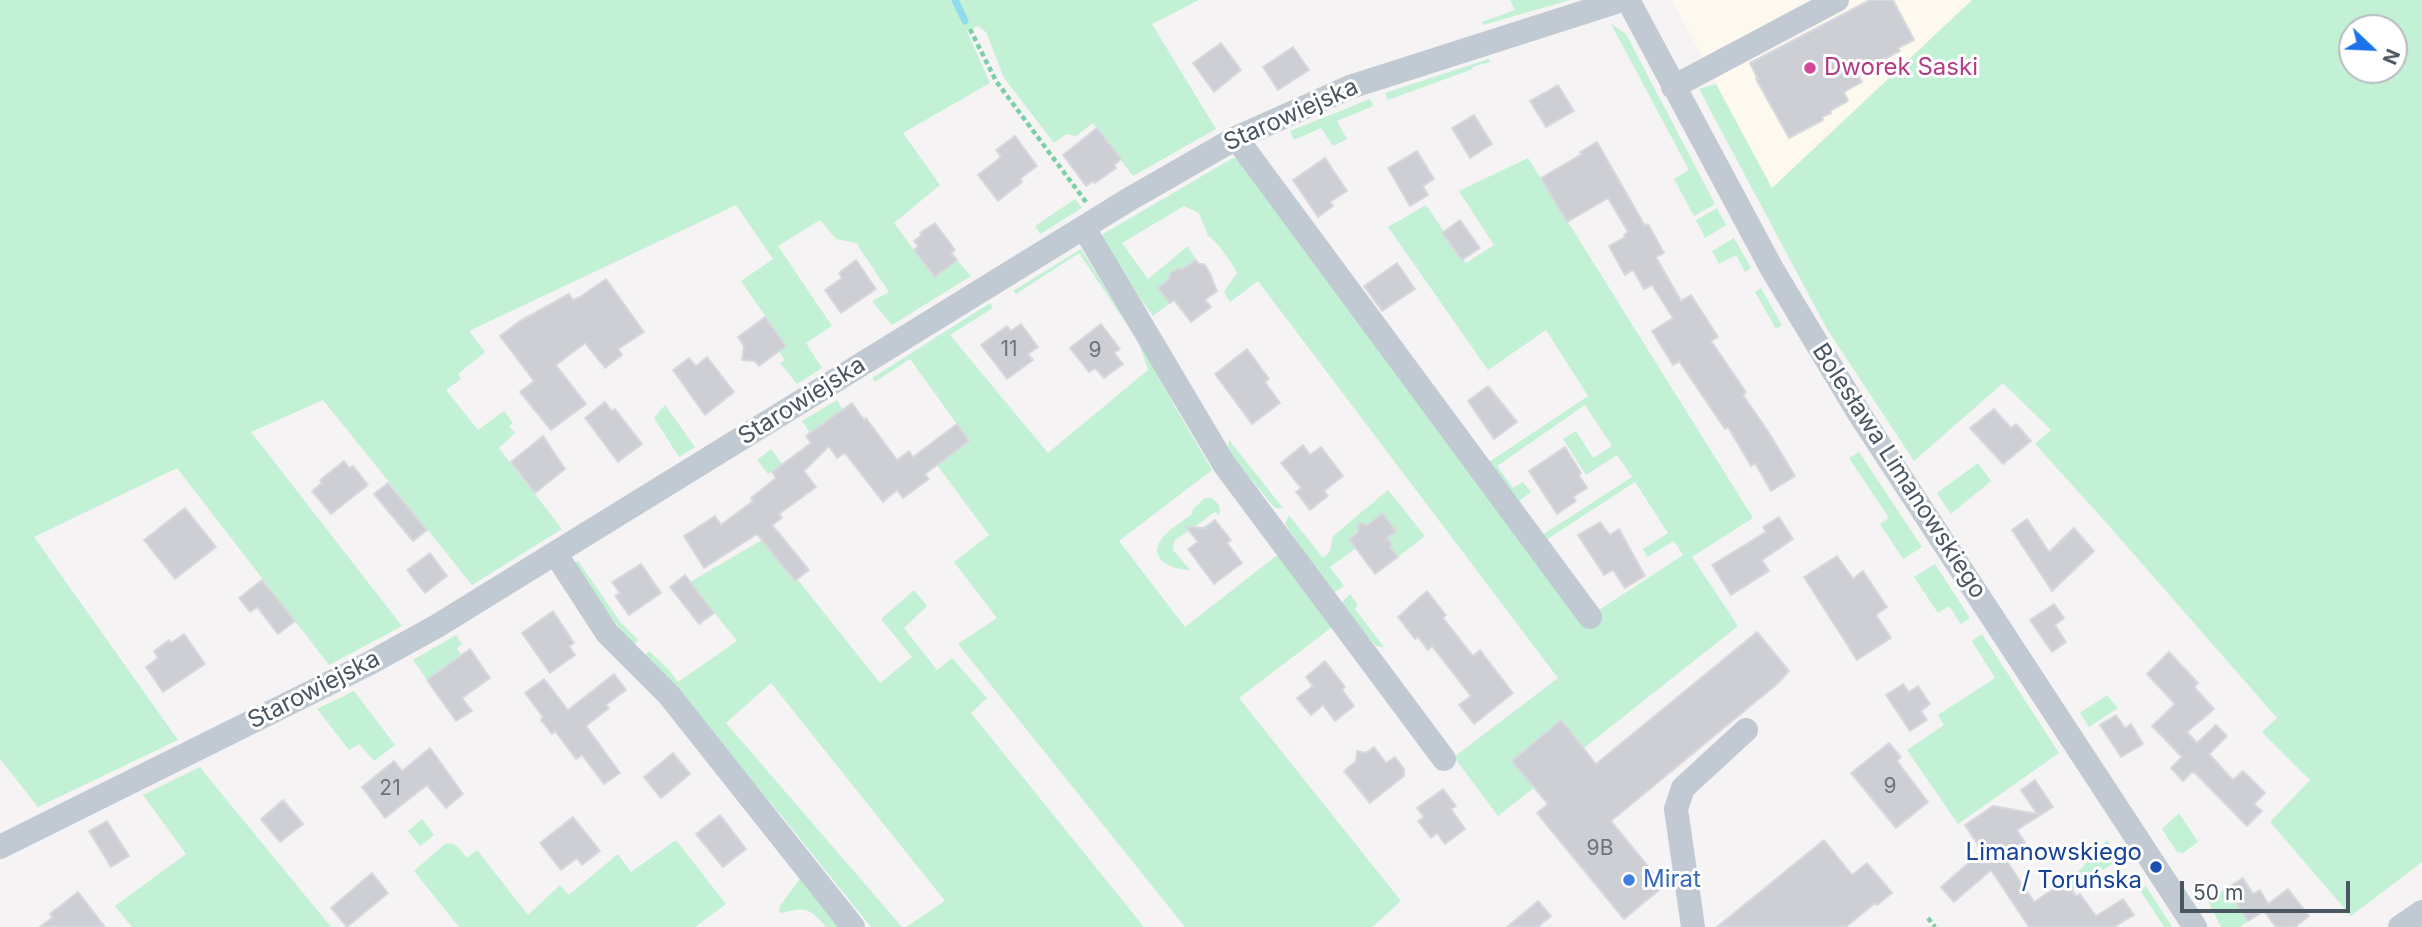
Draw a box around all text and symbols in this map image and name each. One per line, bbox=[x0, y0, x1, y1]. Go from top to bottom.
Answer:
north arrow bbox=[2338, 14, 2408, 84]
text: N bbox=[2378, 45, 2404, 68]
place label: Dworek Saski bbox=[1824, 54, 1978, 82]
marker: Dworek Saski bbox=[1802, 60, 1818, 76]
street label: Starowiejska bbox=[1219, 73, 1363, 157]
house number: 11 bbox=[1000, 337, 1018, 363]
house number: 9 bbox=[1088, 338, 1102, 364]
street label: Bolesława Limanowskiego bbox=[1806, 338, 1992, 604]
street label: Starowiejska bbox=[733, 351, 871, 451]
street label: Starowiejska bbox=[243, 644, 385, 736]
house number: 9 bbox=[1883, 774, 1897, 800]
house number: 21 bbox=[379, 776, 401, 802]
house number: 9B bbox=[1587, 836, 1613, 862]
place label: Limanowskiego / Toruńska bbox=[1966, 839, 2142, 895]
marker: Limanowskiego / Toruńska bbox=[2148, 859, 2164, 875]
place label: Mirat bbox=[1643, 866, 1701, 894]
scale bar bbox=[2184, 867, 2354, 911]
marker: Mirat bbox=[1621, 872, 1637, 888]
text: 50 m bbox=[2193, 880, 2243, 905]

